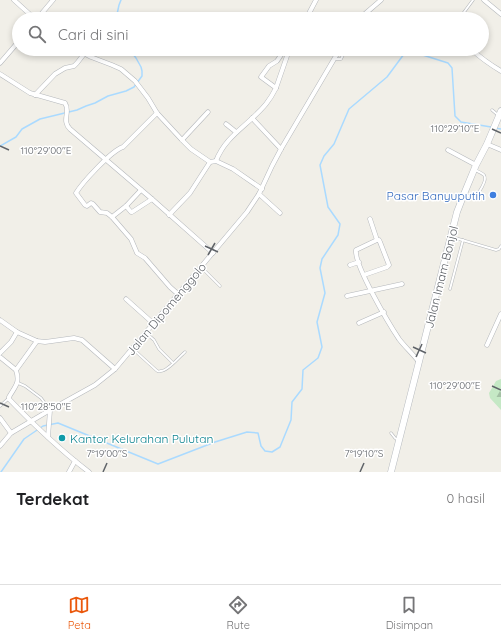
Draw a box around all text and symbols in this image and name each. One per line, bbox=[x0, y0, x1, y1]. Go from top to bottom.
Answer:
search box bbox=[12, 12, 489, 56]
icon: search bbox=[26, 23, 48, 45]
text: Cari di sini bbox=[58, 25, 129, 44]
text: 110°29'10"E bbox=[431, 122, 480, 135]
text: 110°29'00"E bbox=[20, 144, 72, 157]
place label: Pasar Banyuputih bbox=[387, 188, 485, 203]
marker: Pasar Banyuputih bbox=[488, 190, 498, 200]
street label: Jalan Imam Bonjol bbox=[421, 224, 461, 330]
street label: Jalan Dipomenggolo bbox=[123, 260, 209, 358]
text: 110°29'00"E bbox=[429, 379, 481, 392]
text: 110°28'50"E bbox=[21, 400, 72, 413]
place label: Kantor Kelurahan Pulutan bbox=[70, 431, 213, 446]
marker: Kantor Kelurahan Pulutan bbox=[57, 433, 67, 443]
text: 7°19'00"S bbox=[86, 447, 128, 460]
text: 7°19'10"S bbox=[345, 447, 384, 460]
text: Terdekat bbox=[16, 488, 90, 509]
text: 0 hasil bbox=[447, 490, 485, 506]
tab: Peta bbox=[68, 594, 91, 632]
tab: Rute bbox=[227, 594, 250, 632]
tab: Disimpan bbox=[386, 594, 433, 632]

